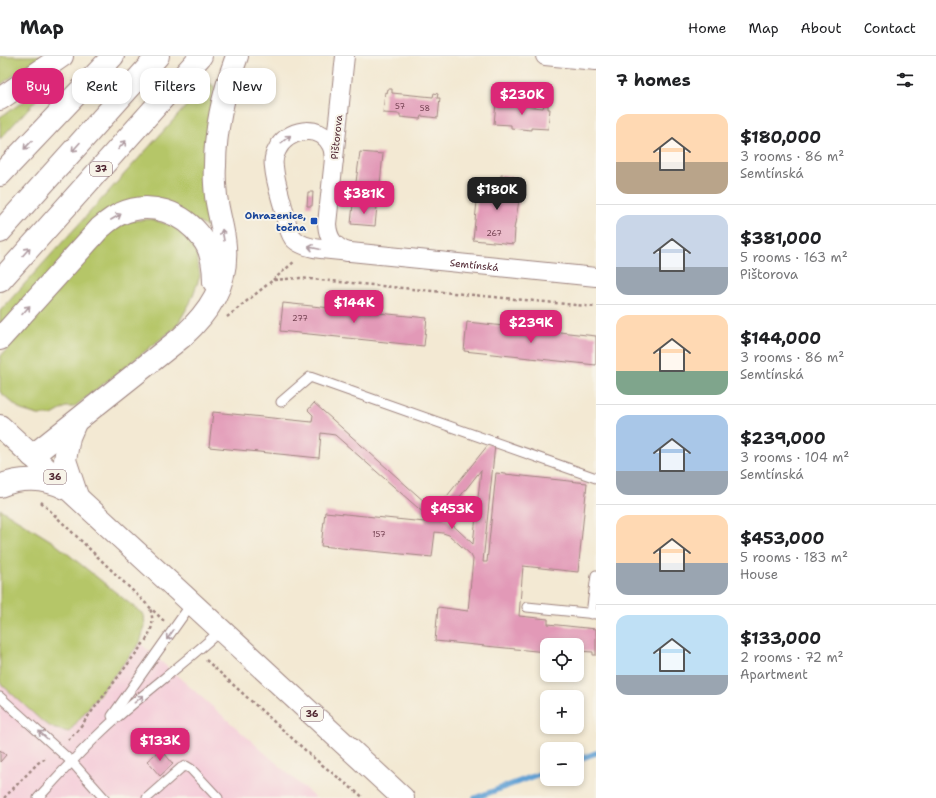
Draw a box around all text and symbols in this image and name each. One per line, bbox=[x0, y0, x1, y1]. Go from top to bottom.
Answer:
text: Map bbox=[20, 15, 64, 40]
text: Home bbox=[688, 19, 727, 37]
text: Map bbox=[749, 19, 779, 37]
text: About bbox=[801, 19, 842, 37]
text: Contact bbox=[864, 19, 916, 37]
chip: Buy bbox=[12, 68, 64, 104]
chip: Rent bbox=[72, 68, 132, 104]
chip: Filters bbox=[140, 68, 210, 104]
chip: New bbox=[218, 68, 276, 104]
text: 7 homes bbox=[616, 69, 691, 91]
icon: filters bbox=[894, 69, 916, 91]
pin: $230K bbox=[494, 82, 550, 116]
text: $230K bbox=[500, 86, 544, 103]
house number: 57 bbox=[395, 101, 405, 112]
house number: 58 bbox=[420, 103, 430, 114]
street label: Pištorova bbox=[328, 113, 345, 160]
text: $180,000 bbox=[740, 126, 821, 148]
icon: home bbox=[648, 130, 696, 178]
one-way arrow bbox=[281, 135, 292, 143]
one-way arrow bbox=[24, 140, 33, 150]
one-way arrow bbox=[117, 140, 127, 150]
one-way arrow bbox=[72, 142, 81, 152]
text: 3 rooms · 86 m² bbox=[740, 148, 844, 165]
road number: 37 bbox=[90, 162, 112, 176]
text: Semtínská bbox=[740, 165, 804, 182]
pin: $180K bbox=[469, 177, 525, 211]
pin: $381K bbox=[336, 181, 392, 215]
text: $180K bbox=[476, 181, 518, 198]
text: $381K bbox=[343, 185, 385, 202]
place label: Ohrazenice, točna bbox=[245, 209, 306, 234]
one-way arrow bbox=[109, 212, 121, 220]
marker: Ohrazenice, točna bbox=[309, 216, 319, 226]
text: $381,000 bbox=[740, 227, 822, 249]
house number: 267 bbox=[486, 228, 502, 239]
one-way arrow bbox=[219, 229, 227, 242]
icon: home bbox=[648, 231, 696, 279]
one-way arrow bbox=[308, 244, 321, 252]
one-way arrow bbox=[21, 248, 30, 258]
text: 5 rooms · 163 m² bbox=[740, 249, 848, 266]
street label: Semtínská bbox=[449, 256, 500, 274]
text: Pištorova bbox=[740, 266, 798, 283]
pin: $144K bbox=[326, 290, 382, 324]
text: $144K bbox=[333, 294, 375, 311]
one-way arrow bbox=[21, 305, 31, 315]
pin: $239K bbox=[503, 310, 559, 344]
house number: 277 bbox=[292, 313, 308, 324]
text: $239K bbox=[509, 314, 553, 331]
text: $144,000 bbox=[740, 327, 821, 349]
icon: home bbox=[648, 331, 696, 379]
text: 3 rooms · 86 m² bbox=[740, 349, 844, 366]
text: Semtínská bbox=[740, 366, 804, 383]
text: $239,000 bbox=[740, 427, 826, 449]
icon: home bbox=[648, 431, 696, 479]
text: 3 rooms · 104 m² bbox=[740, 449, 849, 466]
text: Semtínská bbox=[740, 466, 804, 483]
road number: 36 bbox=[44, 470, 66, 484]
pin: $453K bbox=[424, 496, 480, 530]
text: $453K bbox=[430, 500, 474, 517]
text: $453,000 bbox=[740, 527, 825, 549]
house number: 157 bbox=[372, 529, 386, 540]
icon: home bbox=[648, 531, 696, 579]
text: 5 rooms · 183 m² bbox=[740, 549, 848, 566]
text: House bbox=[740, 566, 778, 583]
text: $133,000 bbox=[740, 627, 821, 649]
one-way arrow bbox=[166, 629, 174, 640]
icon: home bbox=[648, 631, 696, 679]
map controls bbox=[540, 638, 584, 786]
button: locate bbox=[540, 638, 584, 682]
text: 2 rooms · 72 m² bbox=[740, 649, 844, 666]
text: Apartment bbox=[740, 666, 808, 683]
button: + bbox=[540, 690, 584, 734]
one-way arrow bbox=[134, 694, 145, 703]
road number: 36 bbox=[301, 707, 323, 721]
pin: $133K bbox=[132, 728, 188, 762]
one-way arrow bbox=[38, 730, 48, 740]
text: $133K bbox=[140, 732, 180, 749]
button: − bbox=[540, 742, 584, 786]

